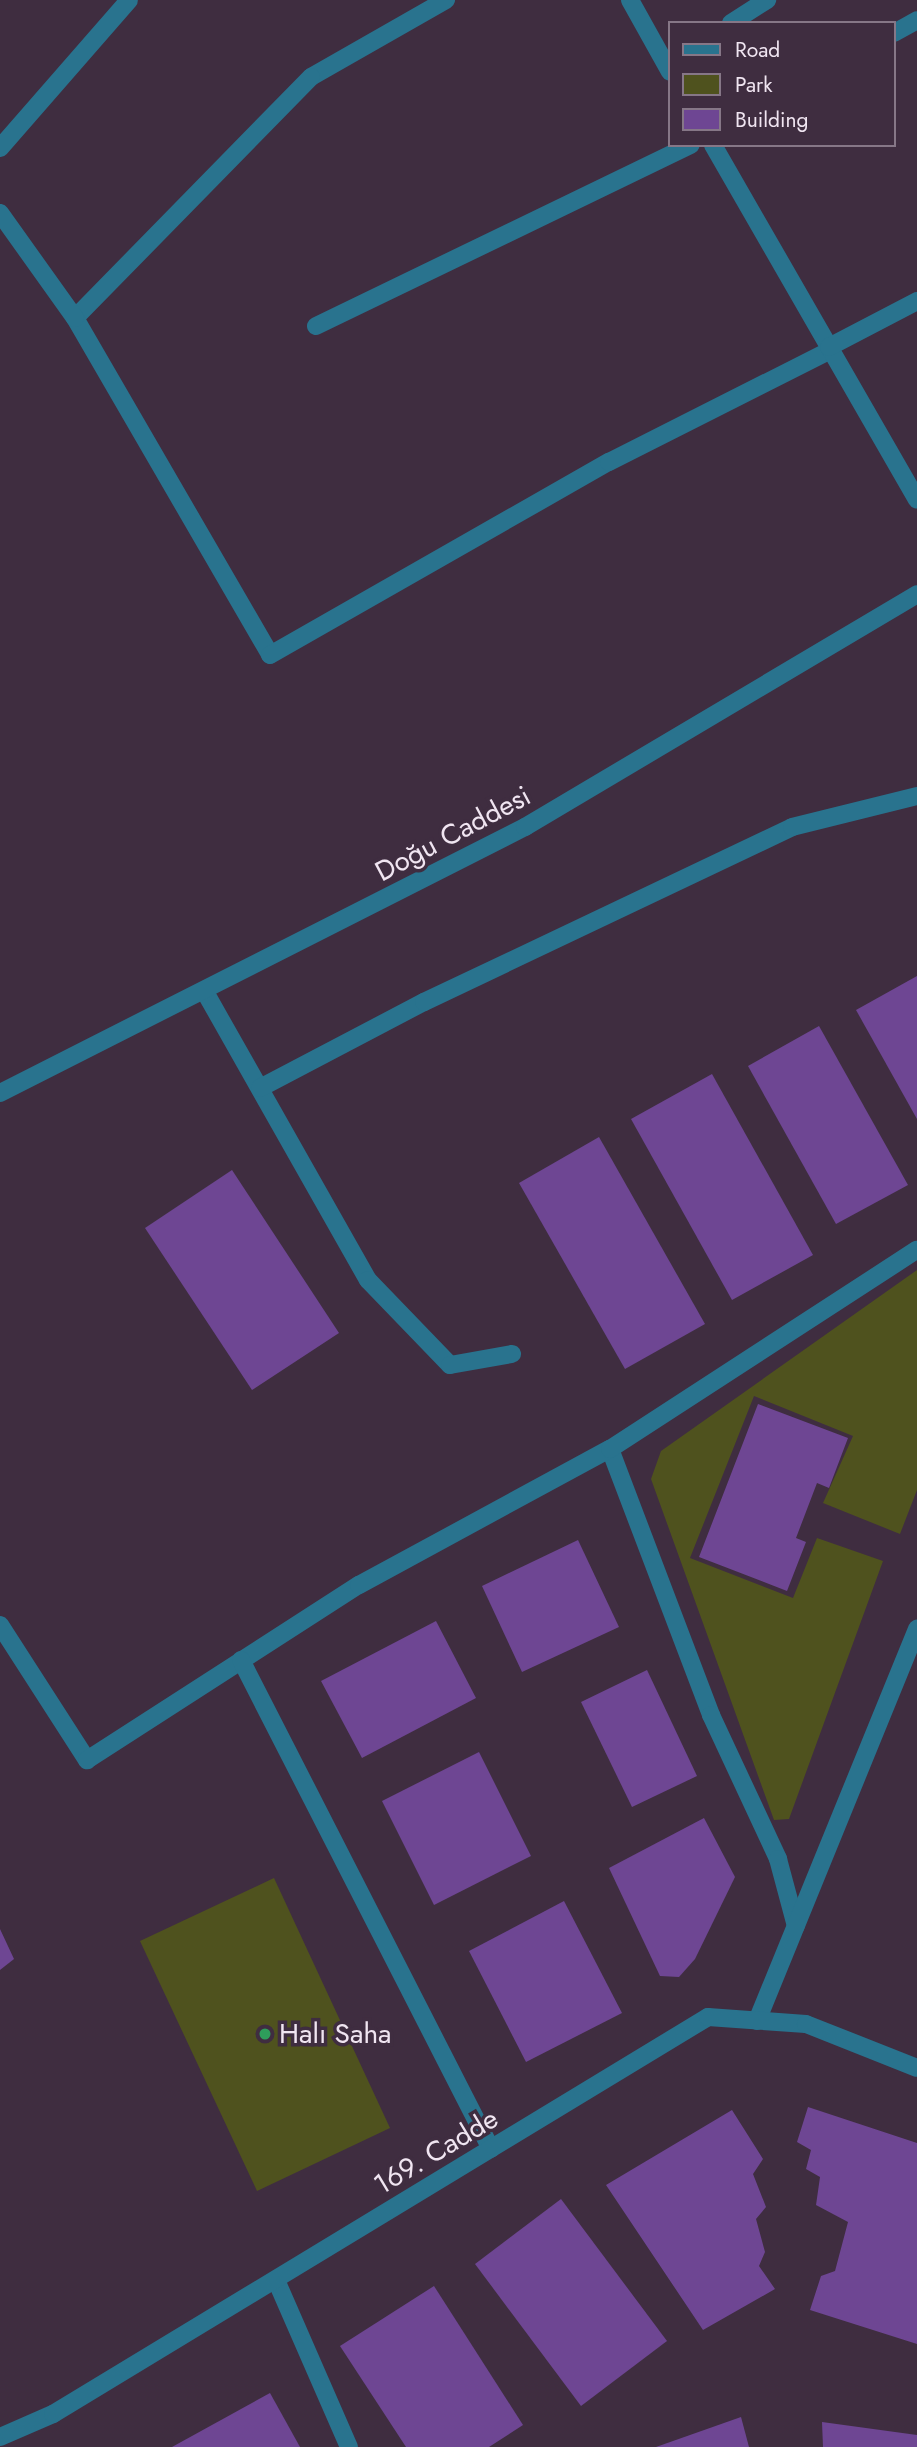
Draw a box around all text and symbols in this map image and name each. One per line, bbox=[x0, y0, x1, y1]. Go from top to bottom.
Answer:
legend bbox=[668, 21, 896, 147]
text: Road bbox=[735, 35, 780, 65]
text: Park bbox=[735, 70, 772, 100]
text: Building bbox=[735, 105, 808, 135]
street label: Doğu Caddesi bbox=[370, 779, 536, 889]
place label: Halı Saha bbox=[279, 2017, 392, 2051]
marker: Halı Saha bbox=[257, 2026, 273, 2042]
street label: 169. Cadde bbox=[368, 2102, 504, 2202]

